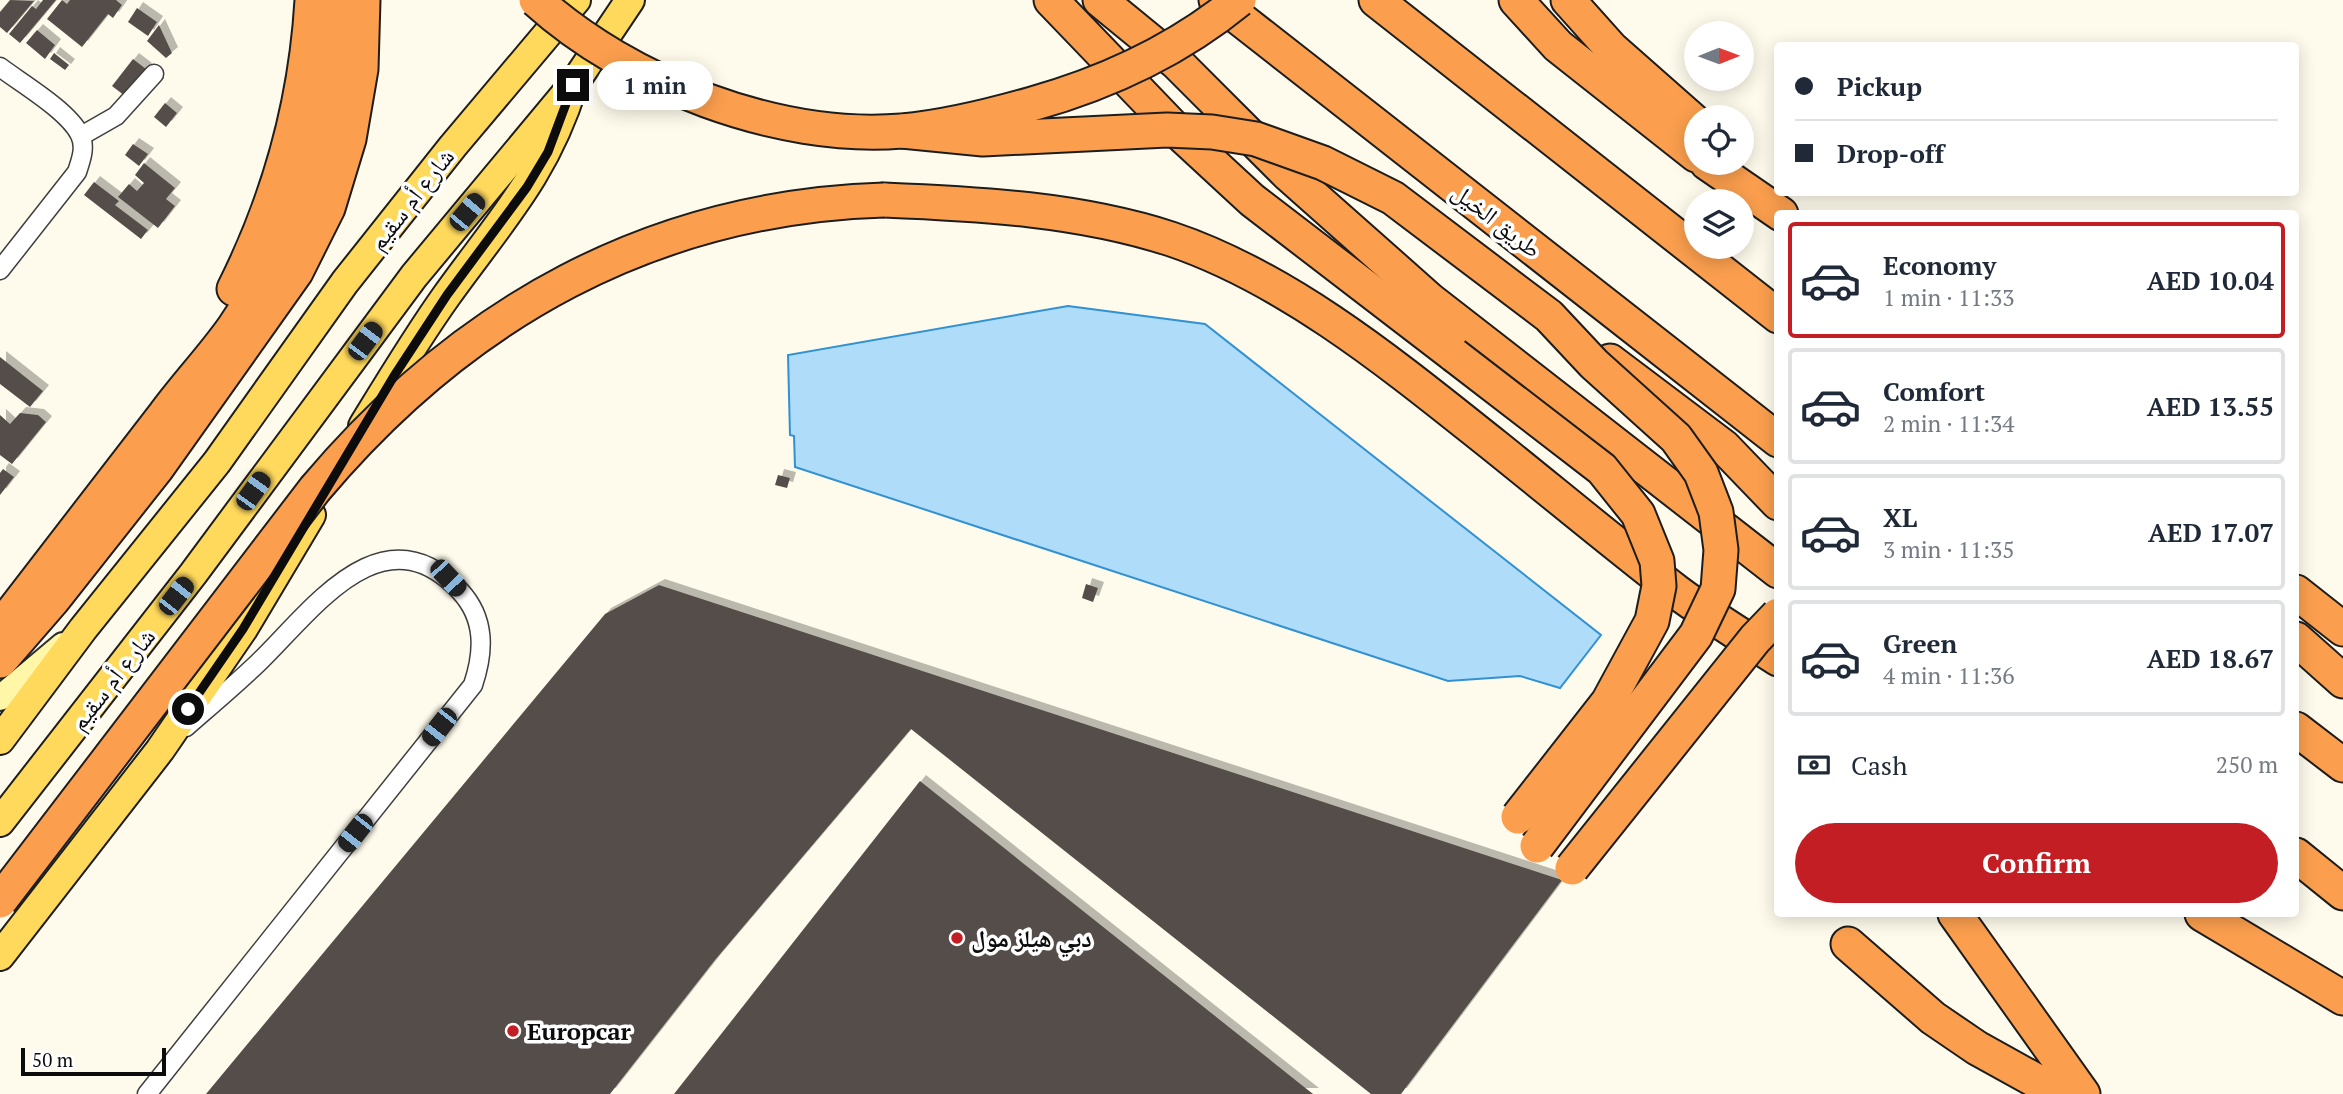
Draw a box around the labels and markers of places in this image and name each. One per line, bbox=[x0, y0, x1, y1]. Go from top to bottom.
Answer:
place label: دبي هيلز مول bbox=[971, 922, 1092, 958]
marker: دبي هيلز مول bbox=[949, 930, 965, 946]
place label: Europcar bbox=[527, 1015, 632, 1047]
marker: Europcar bbox=[505, 1023, 521, 1039]

